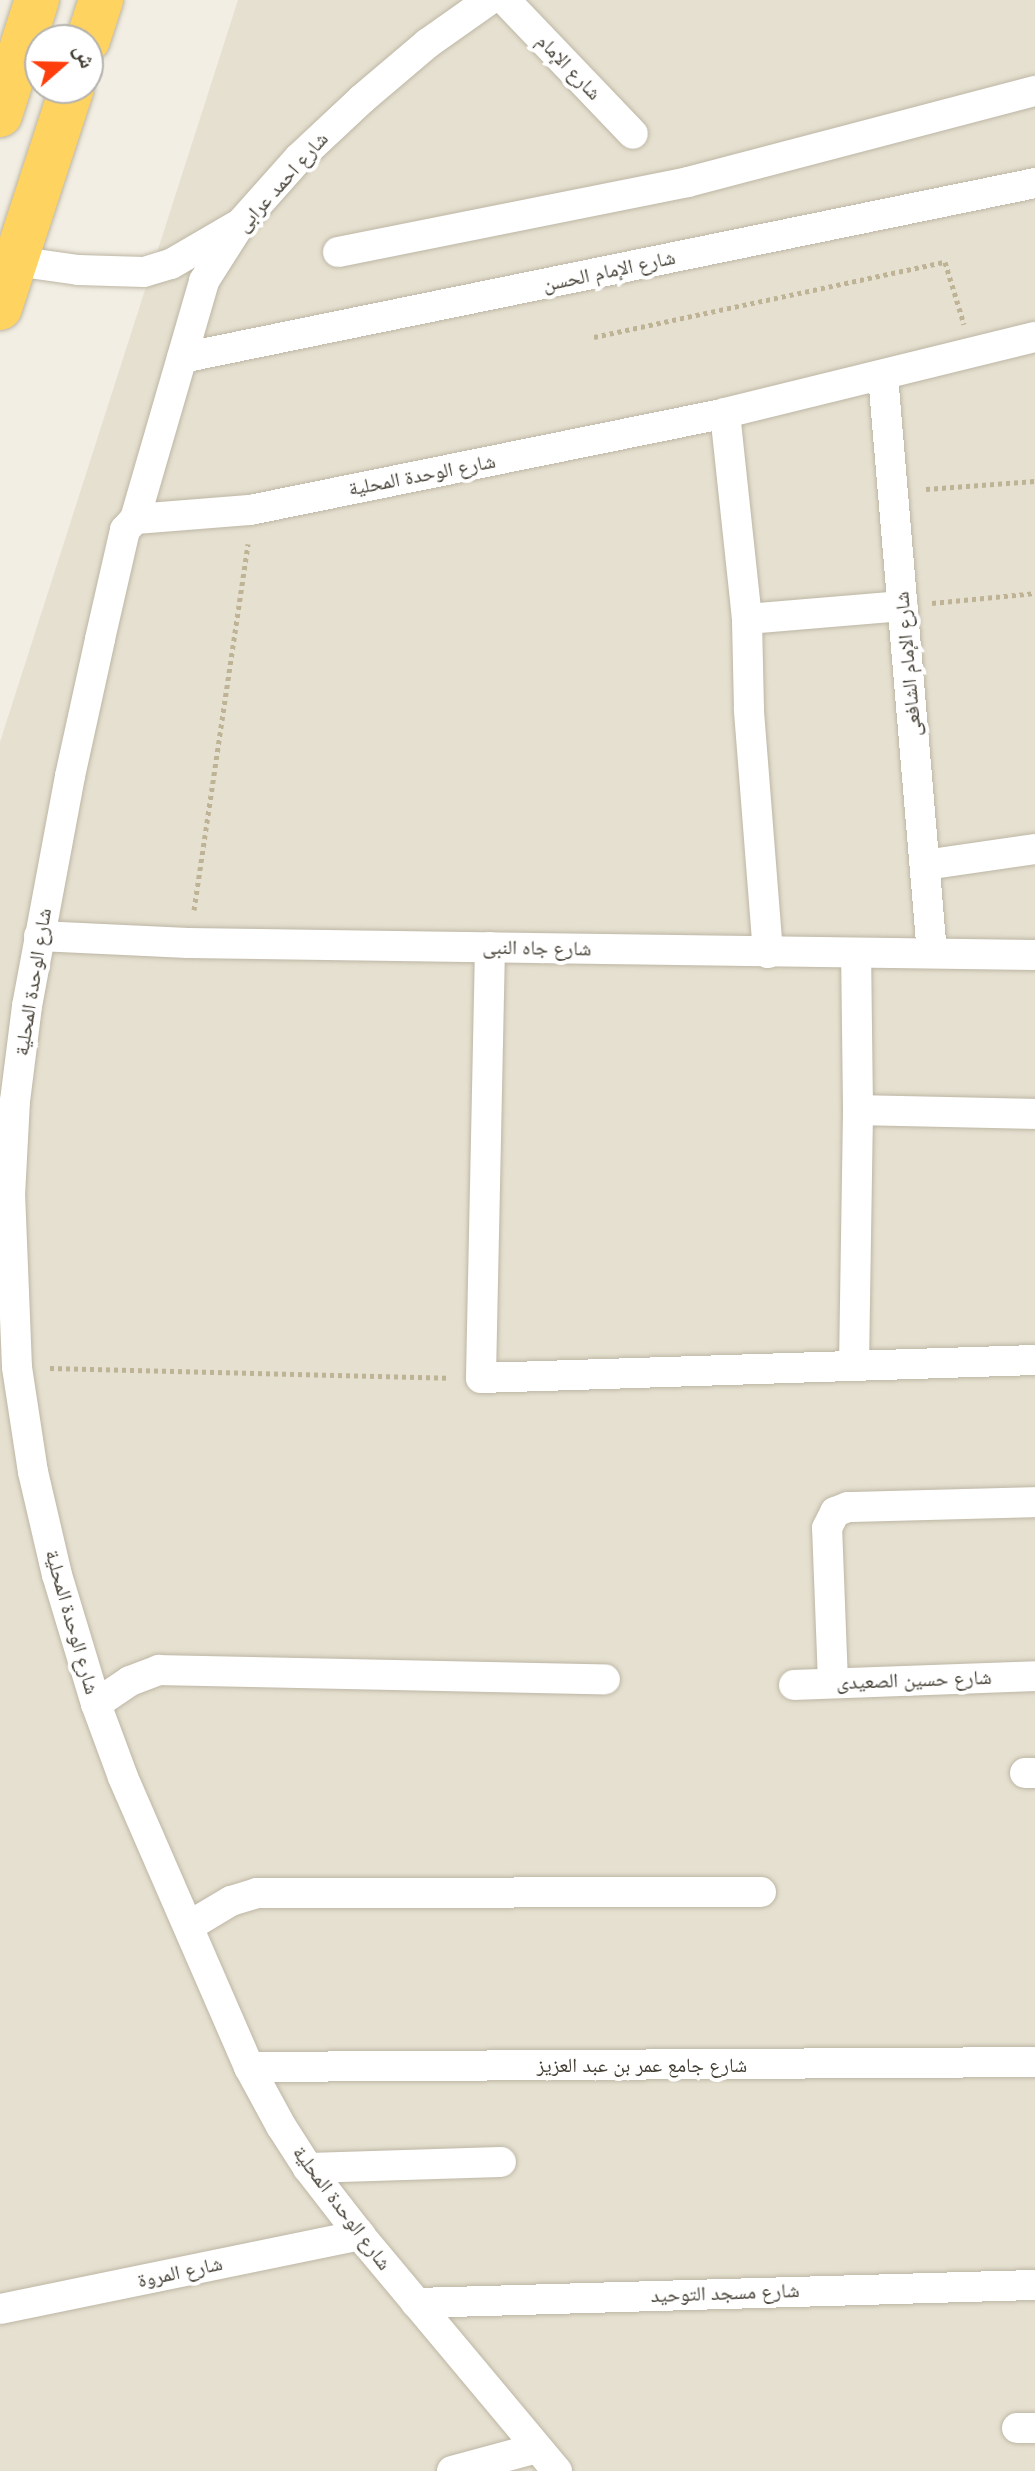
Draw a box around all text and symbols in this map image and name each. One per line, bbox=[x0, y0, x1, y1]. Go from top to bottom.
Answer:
north arrow bbox=[24, 24, 104, 104]
street label: شارع الإمام bbox=[532, 29, 606, 105]
text: ش bbox=[68, 40, 103, 72]
street label: شارع احمد عرابى bbox=[231, 127, 333, 237]
street label: شارع الإمام الحسن bbox=[540, 245, 678, 297]
street label: شارع الوحدة المحلية bbox=[347, 449, 497, 501]
street label: شارع الإمام الشافعى bbox=[890, 590, 926, 738]
street label: شارع الوحدة المحلية bbox=[9, 906, 57, 1058]
street label: شارع جاه النبى bbox=[482, 935, 592, 961]
street label: شارع الوحدة المحلية bbox=[40, 1547, 104, 1697]
street label: شارع حسين الصعيدى bbox=[836, 1665, 992, 1695]
street label: شارع جامع عمر بن عبد العزيز bbox=[537, 2053, 747, 2077]
street label: شارع الوحدة المحلية bbox=[288, 2141, 396, 2275]
street label: شارع المروة bbox=[135, 2251, 225, 2293]
street label: شارع مسجد التوحيد bbox=[650, 2278, 800, 2308]

